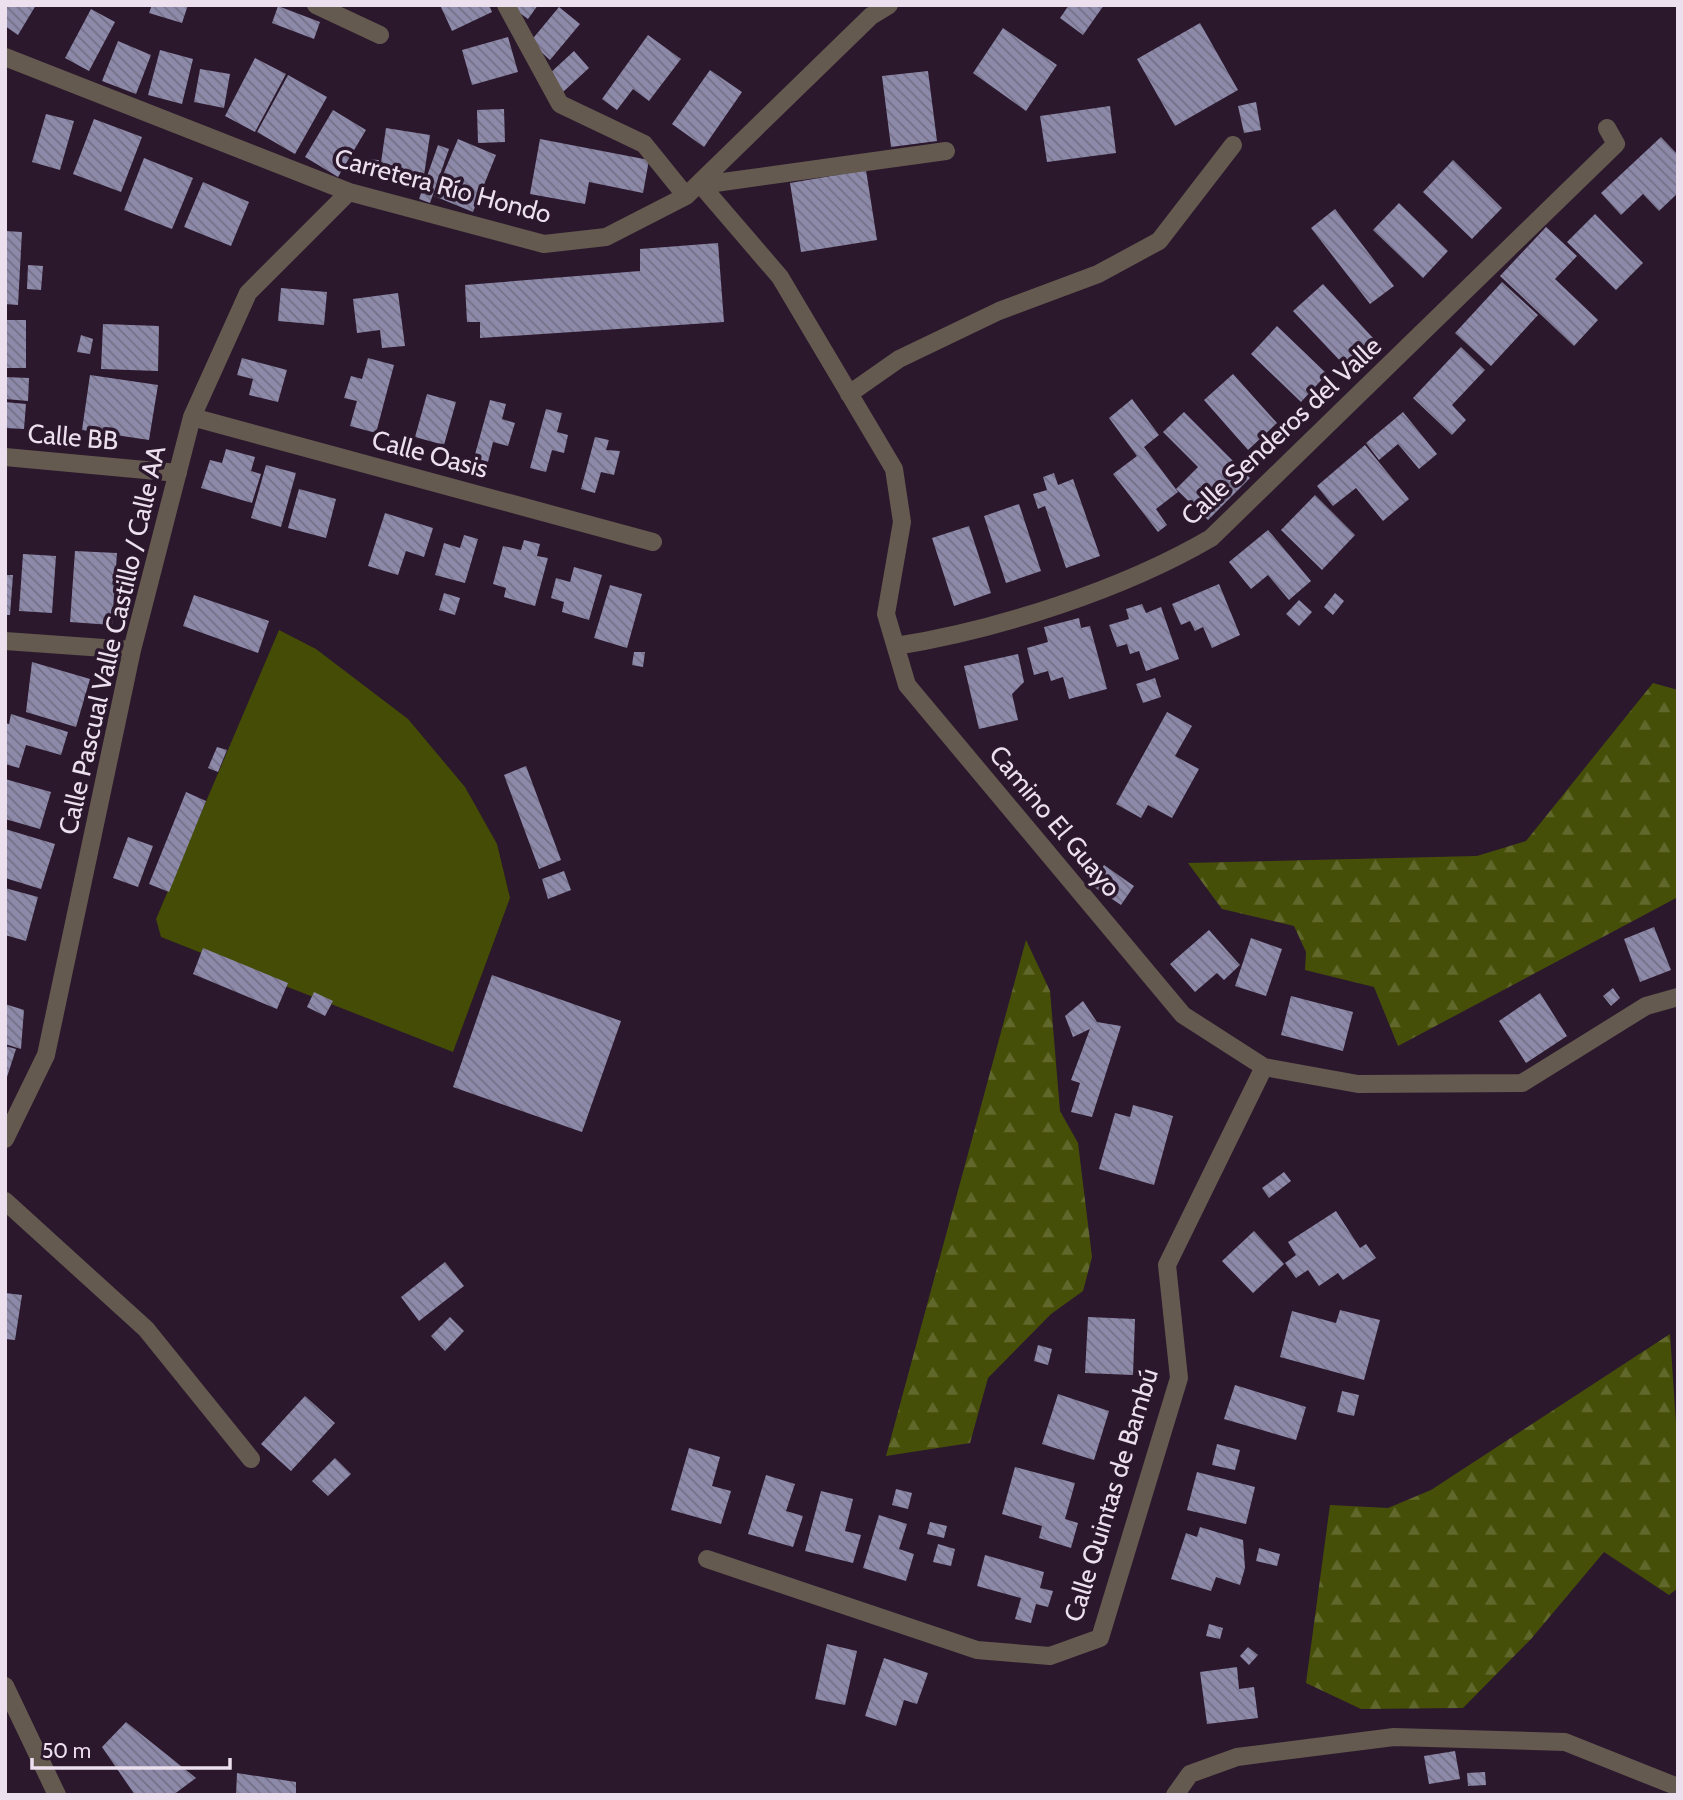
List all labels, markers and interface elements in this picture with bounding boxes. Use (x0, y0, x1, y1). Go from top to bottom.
street label: Carretera Río Hondo (331, 142, 555, 230)
street label: Calle Senderos del Valle (1174, 330, 1388, 532)
street label: Calle BB (26, 417, 120, 457)
street label: Calle Oasis (368, 423, 492, 485)
street label: Calle Pascual Valle Castillo / Calle AA (52, 443, 172, 837)
street label: Camino El Guayo (982, 739, 1128, 903)
street label: Calle Quintas de Bambú (1057, 1364, 1165, 1626)
scale bar (32, 1727, 229, 1771)
text: 50 m (42, 1738, 91, 1763)

